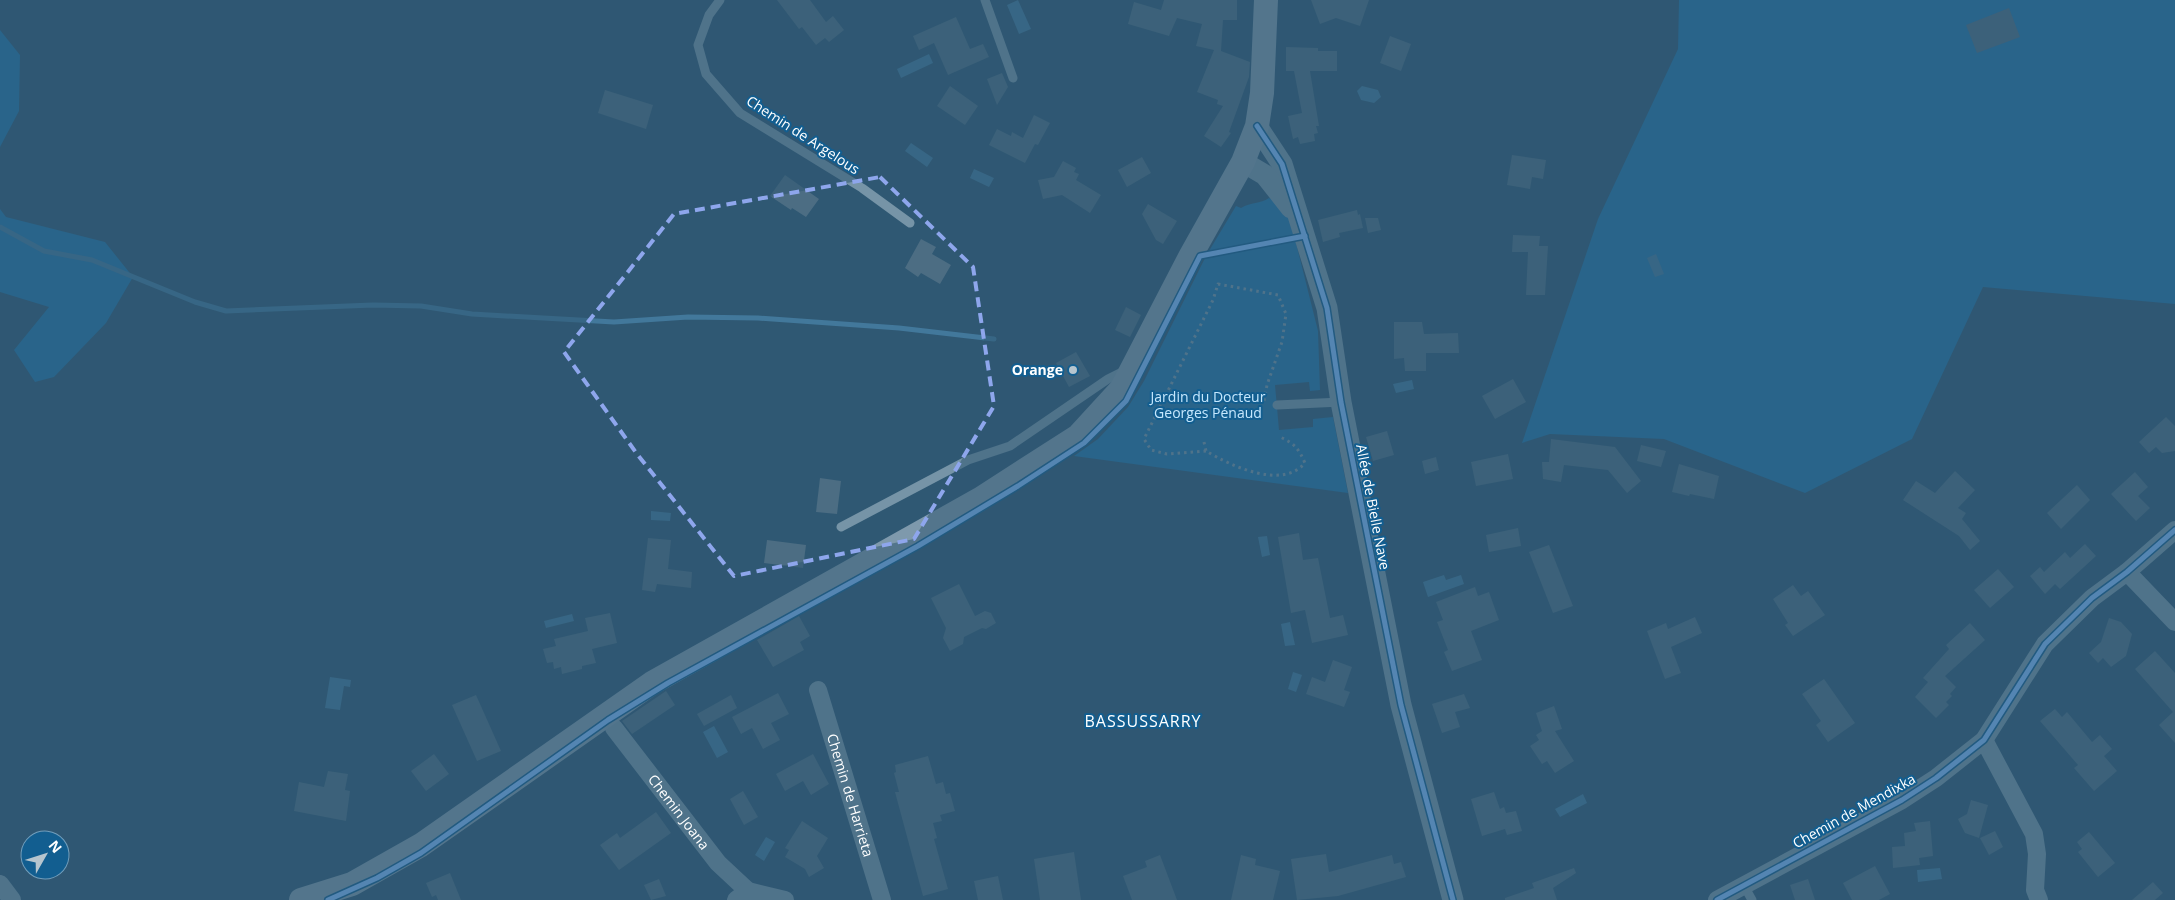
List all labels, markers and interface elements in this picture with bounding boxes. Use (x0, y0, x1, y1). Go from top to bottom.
street label: Chemin de Argelous (743, 91, 864, 178)
place label: Orange (1012, 360, 1063, 379)
marker: Orange (1067, 364, 1079, 376)
park label: Jardin du Docteur Georges Pénaud (1149, 387, 1266, 422)
street label: Allée de Bielle Nave (1352, 442, 1395, 571)
district label: BASSUSSARRY (1084, 710, 1202, 732)
street label: Chemin de Harrieta (823, 731, 878, 859)
street label: Chemin de Mendixka (1789, 769, 1919, 852)
street label: Chemin Joana (644, 770, 714, 853)
north arrow (20, 830, 70, 880)
text: N (45, 836, 66, 857)

